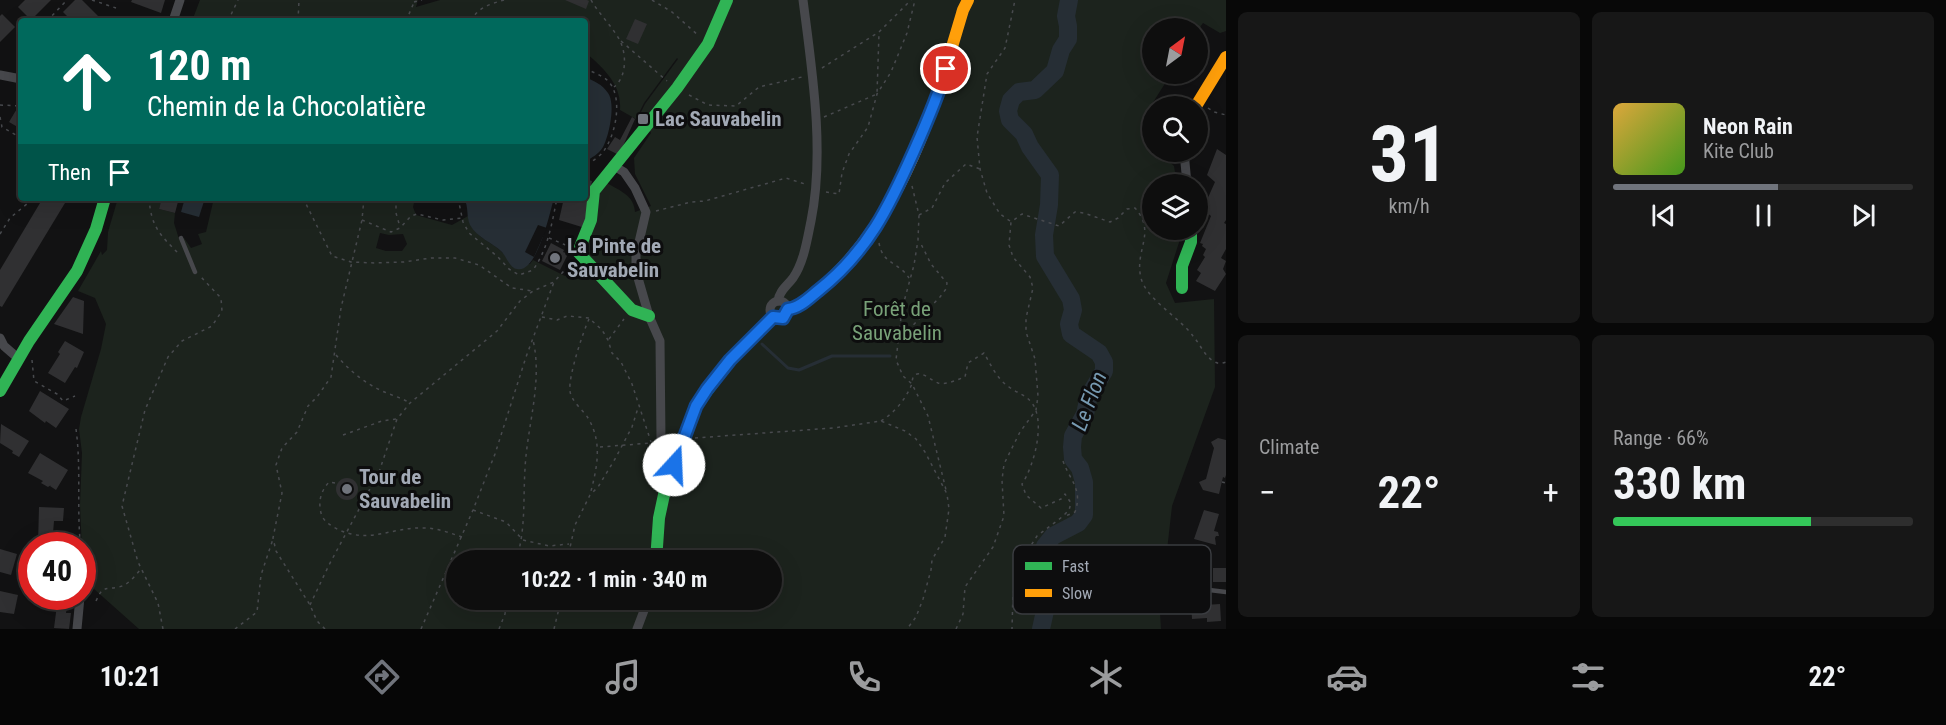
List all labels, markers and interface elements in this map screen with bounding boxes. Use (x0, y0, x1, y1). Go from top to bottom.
north arrow (1142, 18, 1208, 84)
map controls (1142, 18, 1208, 240)
text: 120 m (147, 41, 252, 90)
icon: ahead (48, 42, 126, 120)
pin (920, 43, 971, 94)
icon: arrive (929, 52, 962, 85)
text: Chemin de la Chocolatière (147, 91, 426, 123)
button: search (1142, 96, 1208, 162)
place label: Lac Sauvabelin (655, 107, 782, 131)
text: 31 (1370, 109, 1448, 200)
marker: Lac Sauvabelin (636, 112, 650, 126)
text: Neon Rain (1703, 114, 1793, 139)
text: Kite Club (1703, 139, 1774, 163)
icon: arrive (103, 156, 136, 189)
text: Then (48, 160, 91, 185)
button: layers (1142, 174, 1208, 240)
text: km/h (1388, 194, 1430, 218)
icon: previous (1647, 199, 1680, 232)
icon: pause (1747, 199, 1780, 232)
icon: next (1847, 199, 1880, 232)
place label: La Pinte de Sauvabelin (567, 234, 661, 282)
marker: La Pinte de Sauvabelin (548, 251, 562, 265)
park label: Forêt de Sauvabelin (852, 297, 942, 345)
water label: Le Flon (1066, 368, 1112, 434)
text: Range · 66% (1613, 426, 1709, 450)
position arrow (642, 433, 706, 497)
text: Climate (1259, 435, 1319, 459)
text: 330 km (1613, 457, 1746, 510)
place label: Tour de Sauvabelin (359, 465, 451, 513)
text: 22° (1378, 466, 1441, 519)
text: − (1259, 473, 1276, 512)
text: + (1543, 473, 1559, 512)
marker: Tour de Sauvabelin (340, 482, 354, 496)
speed limit sign: 40 (18, 532, 96, 610)
legend (1013, 545, 1211, 614)
text: Fast (1062, 557, 1089, 576)
text: 10:22 · 1 min · 340 m (521, 567, 707, 592)
text: Slow (1062, 584, 1092, 603)
icon: directions (361, 656, 403, 698)
icon: music (602, 656, 644, 698)
icon: phone (843, 656, 885, 698)
icon: climate (1085, 656, 1127, 698)
icon: car (1326, 656, 1368, 698)
icon: filters (1567, 656, 1609, 698)
text: 10:21 (100, 661, 162, 693)
text: 22° (1808, 661, 1846, 693)

